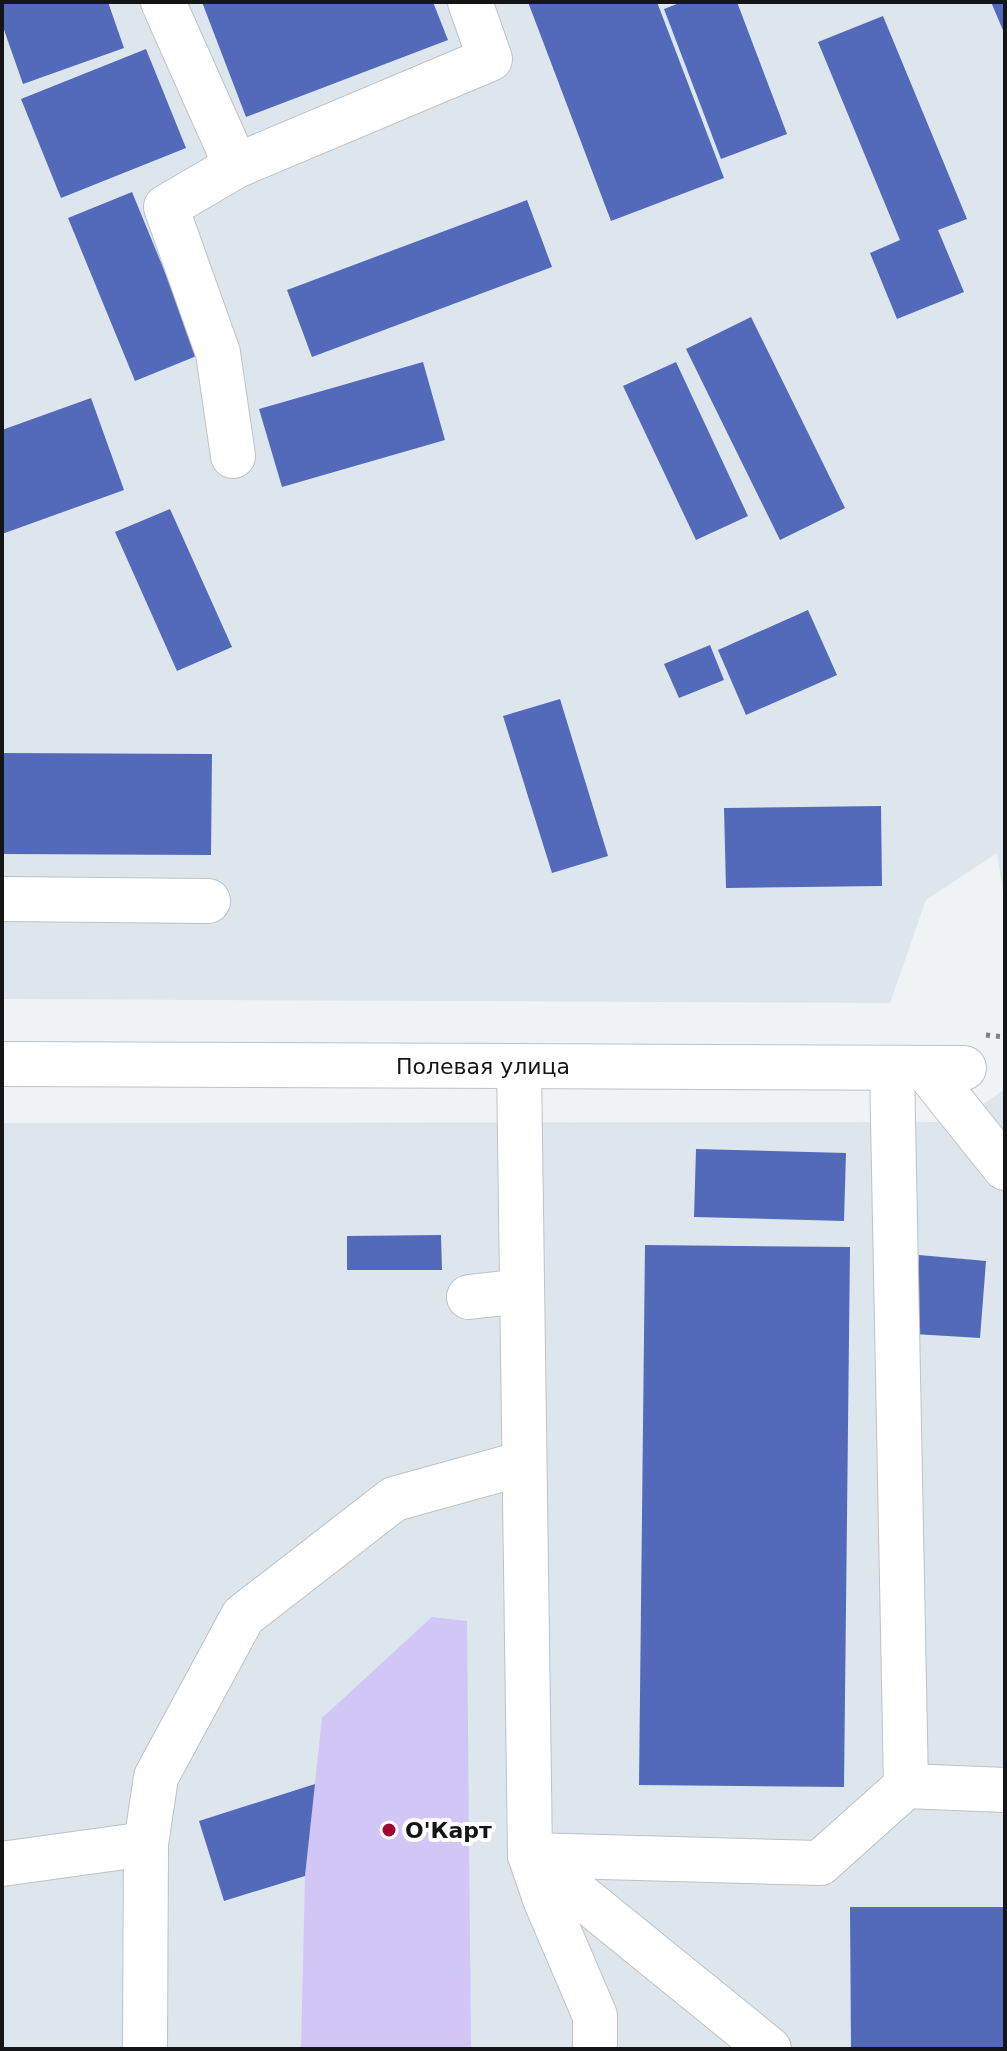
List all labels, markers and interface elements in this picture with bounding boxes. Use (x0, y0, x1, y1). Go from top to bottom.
street label: Полевая улица (396, 1054, 570, 1079)
place label: О'Карт (405, 1818, 492, 1843)
marker: О'Карт (380, 1821, 398, 1839)

